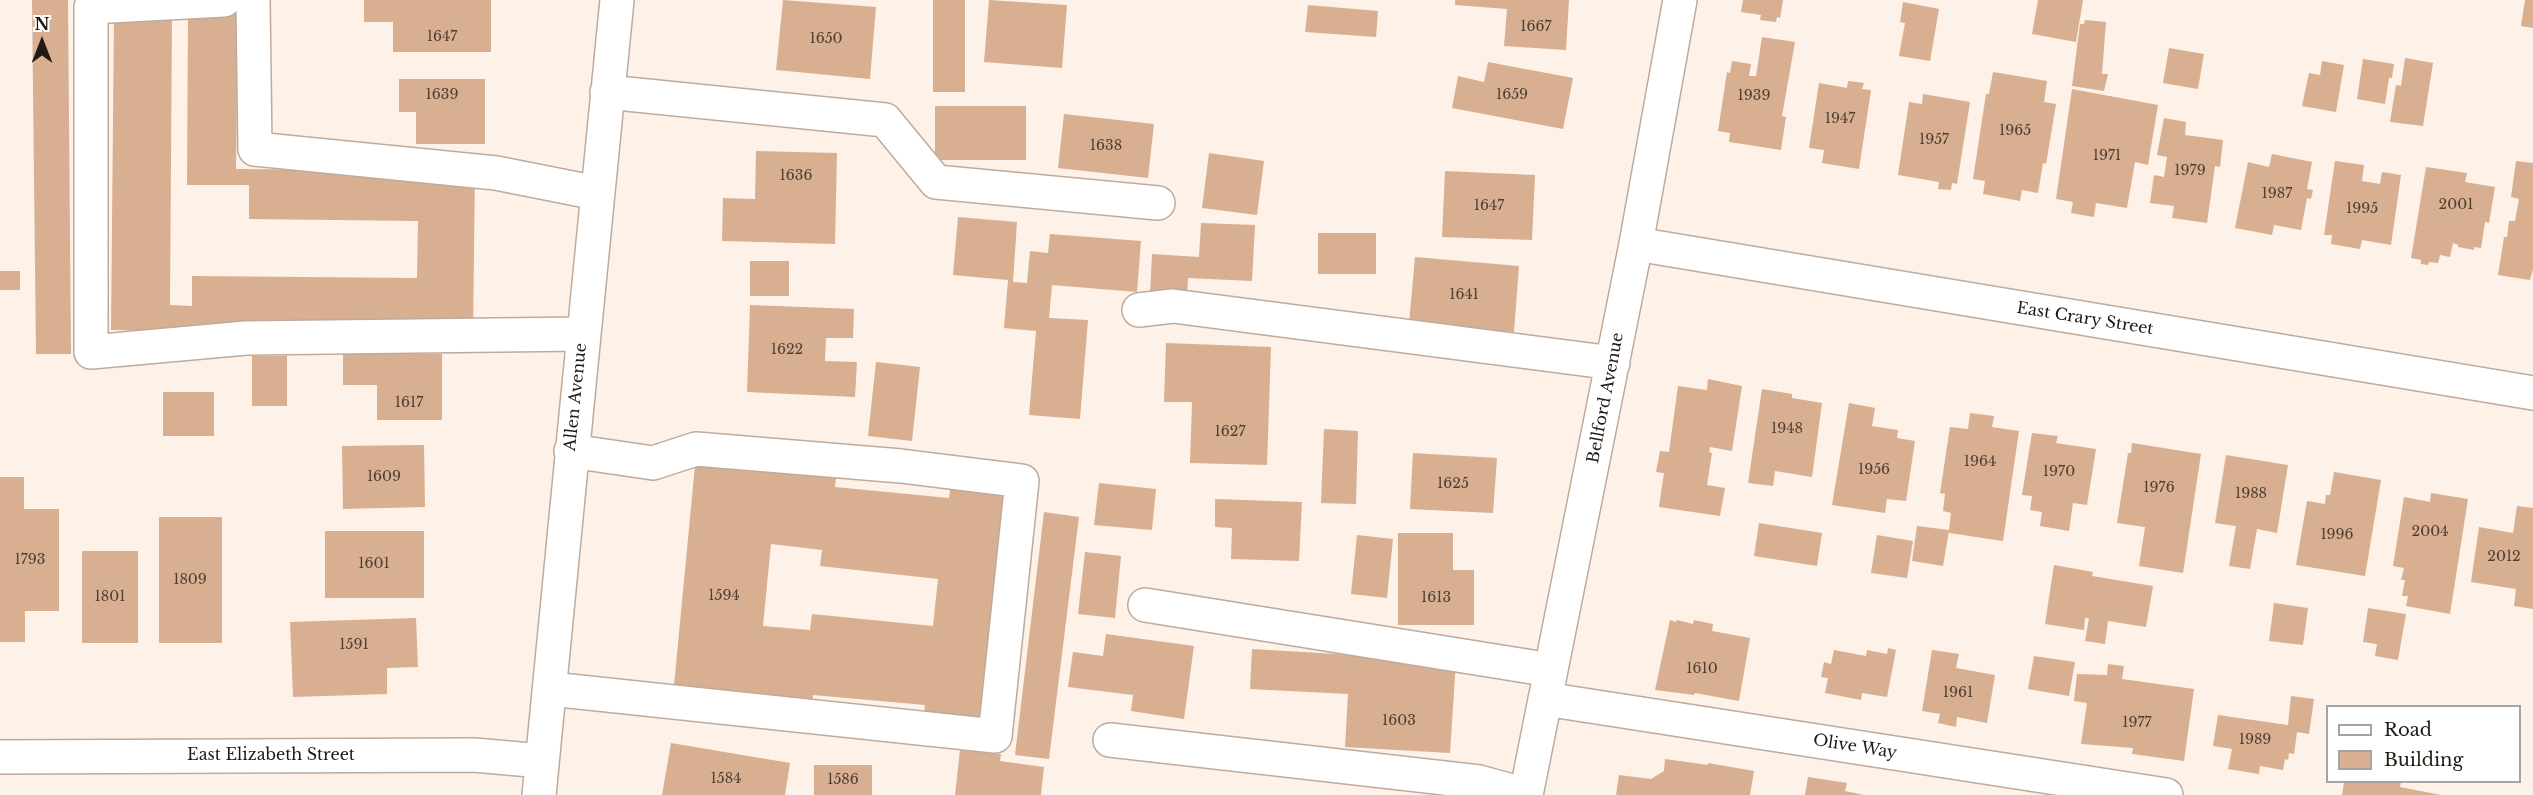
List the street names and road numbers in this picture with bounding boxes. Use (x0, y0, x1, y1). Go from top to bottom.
street label: East Crary Street (2015, 299, 2155, 339)
street label: Bellford Avenue (1584, 331, 1628, 465)
street label: Allen Avenue (561, 342, 591, 452)
street label: Olive Way (1812, 731, 1898, 763)
street label: East Elizabeth Street (187, 745, 355, 765)

